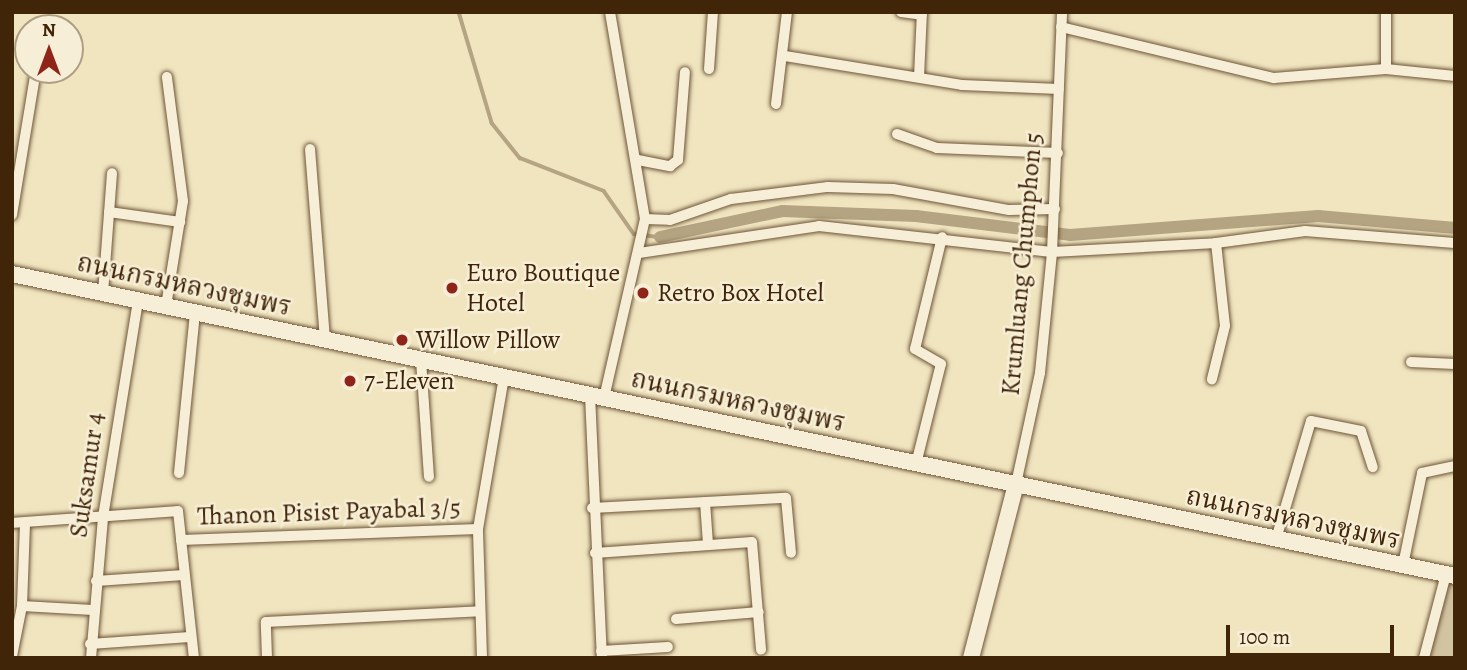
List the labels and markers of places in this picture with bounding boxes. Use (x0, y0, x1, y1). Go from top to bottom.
place label: Euro Boutique Hotel (466, 257, 620, 318)
place label: Retro Box Hotel (657, 277, 824, 309)
marker: Euro Boutique Hotel (444, 280, 460, 296)
marker: Retro Box Hotel (635, 285, 651, 301)
place label: Willow Pillow (416, 324, 560, 356)
marker: Willow Pillow (394, 332, 410, 348)
place label: 7-Eleven (364, 365, 454, 397)
marker: 7-Eleven (342, 373, 358, 389)

